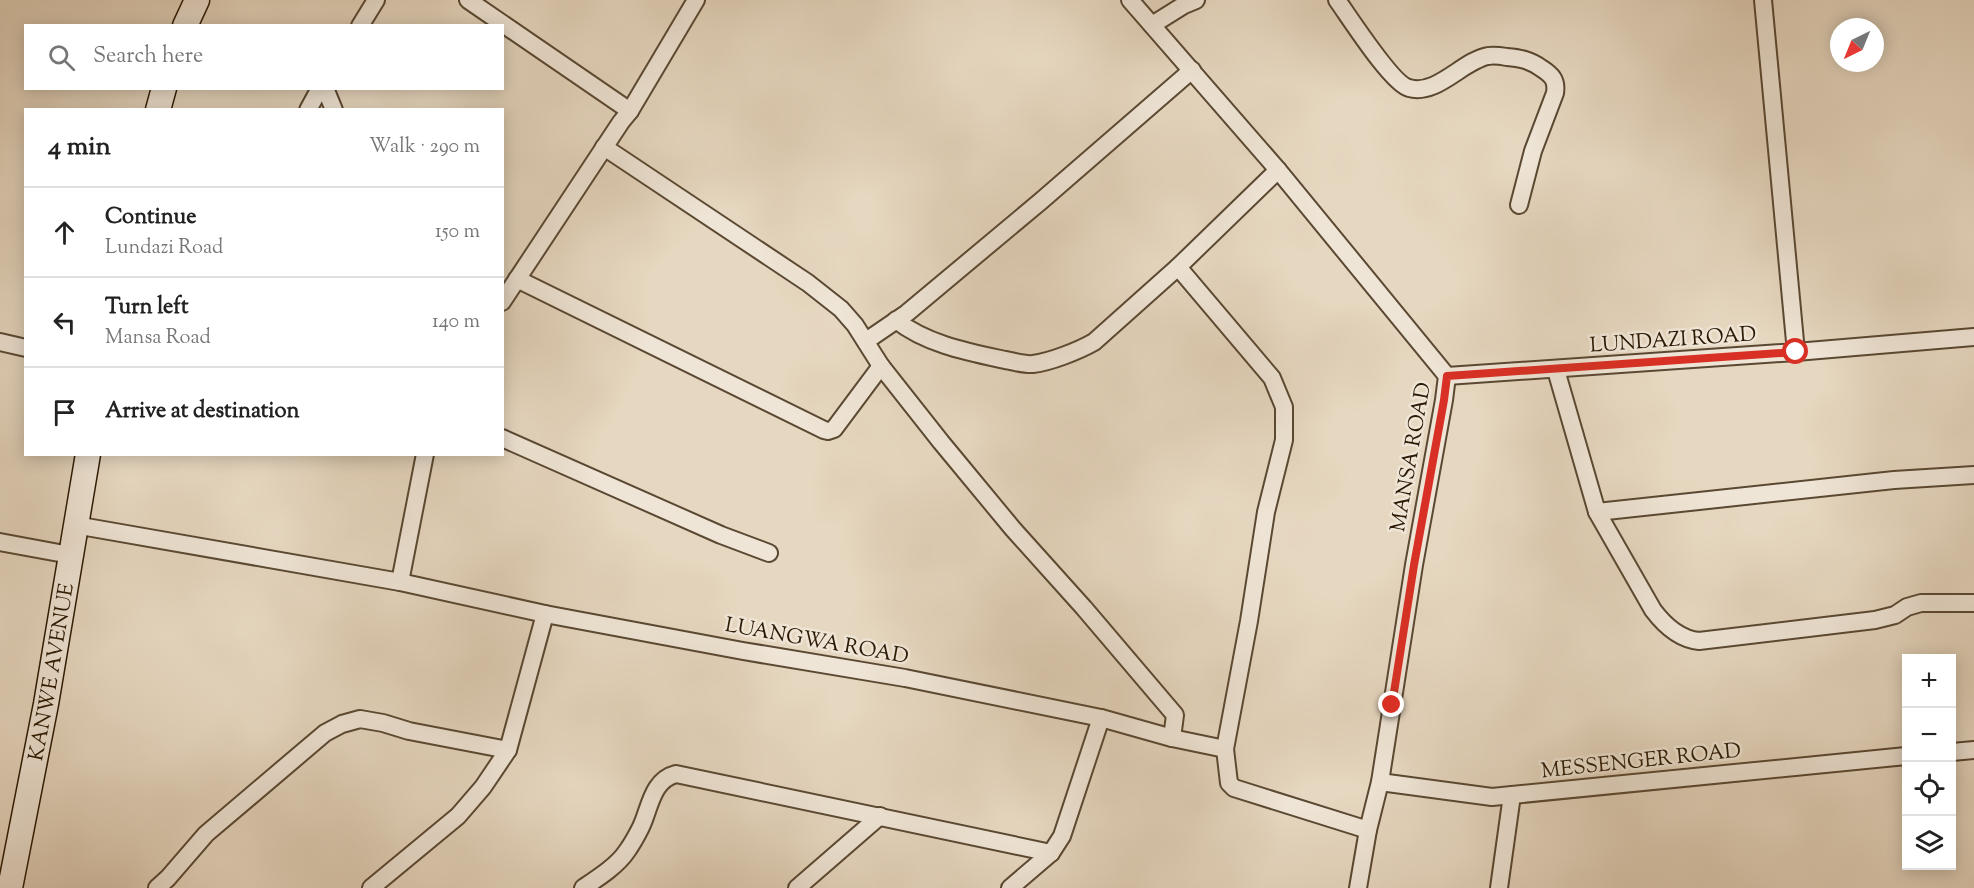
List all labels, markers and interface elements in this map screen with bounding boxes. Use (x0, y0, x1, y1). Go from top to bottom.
north arrow (1830, 18, 1884, 72)
search box (24, 24, 504, 90)
icon: search (45, 41, 78, 74)
text: Search here (93, 41, 203, 73)
text: 4 min (48, 129, 111, 166)
text: Walk · 290 m (369, 133, 480, 162)
text: Continue (105, 202, 196, 234)
icon: ahead (48, 216, 81, 249)
text: 150 m (435, 218, 480, 247)
text: Lundazi Road (105, 234, 223, 263)
text: Turn left (105, 292, 188, 324)
icon: left (48, 306, 81, 339)
text: 140 m (432, 308, 480, 337)
street label: LUNDAZI ROAD (1589, 320, 1757, 362)
text: Mansa Road (105, 324, 211, 353)
route start (1782, 338, 1808, 364)
street label: MANSA ROAD (1384, 380, 1440, 535)
icon: arrive (48, 396, 81, 429)
text: Arrive at destination (105, 396, 300, 428)
street label: KANWE AVENUE (22, 581, 83, 764)
street label: LUANGWA ROAD (723, 611, 911, 673)
map controls (1902, 654, 1956, 870)
button: + (1902, 654, 1956, 708)
route end (1378, 691, 1404, 717)
button: − (1902, 708, 1956, 762)
street label: MESSENGER ROAD (1540, 737, 1743, 787)
button: locate (1902, 762, 1956, 816)
button: layers (1902, 816, 1956, 870)

